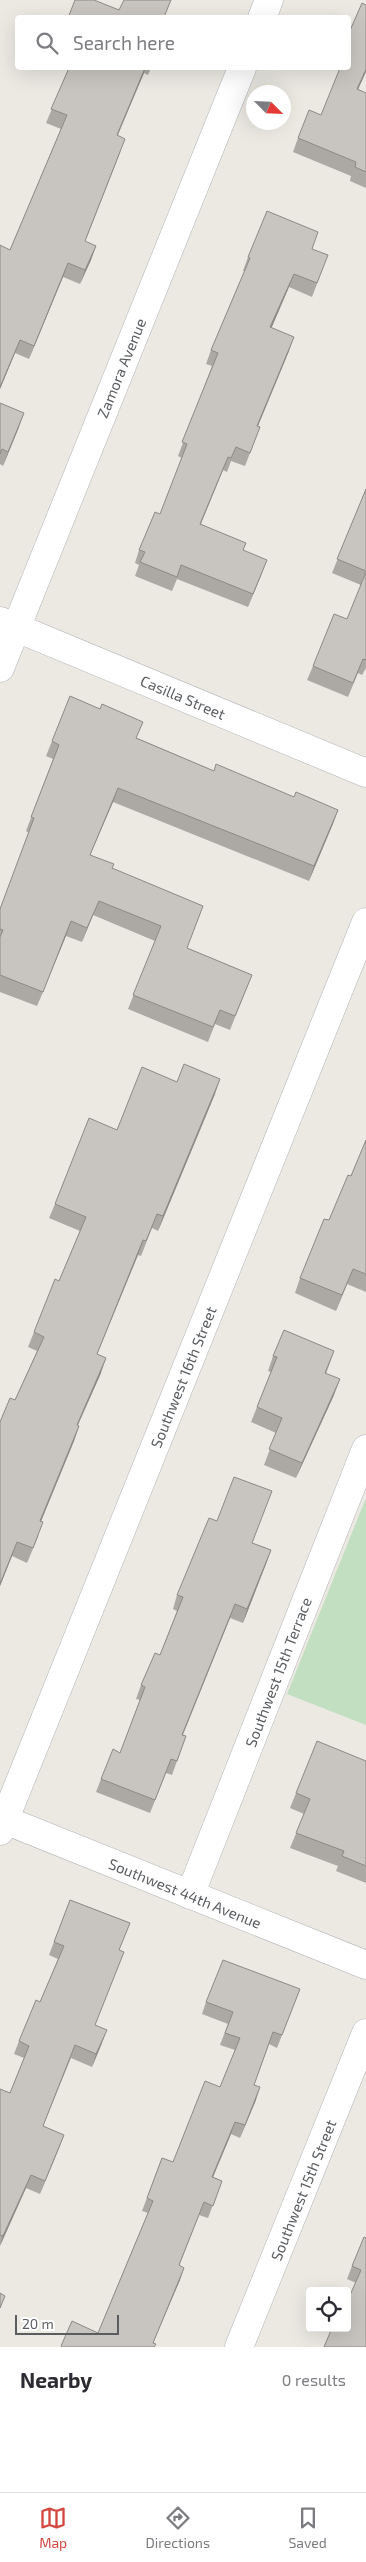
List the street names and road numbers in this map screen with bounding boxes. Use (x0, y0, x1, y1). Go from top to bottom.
street label: Zamora Avenue (93, 316, 149, 420)
street label: Casilla Street (138, 671, 228, 723)
street label: Southwest 16th Street (146, 1303, 220, 1450)
street label: Southwest 15th Terrace (241, 1595, 315, 1749)
street label: Southwest 44th Avenue (106, 1854, 264, 1932)
street label: Southwest 15th Street (266, 2117, 340, 2263)

